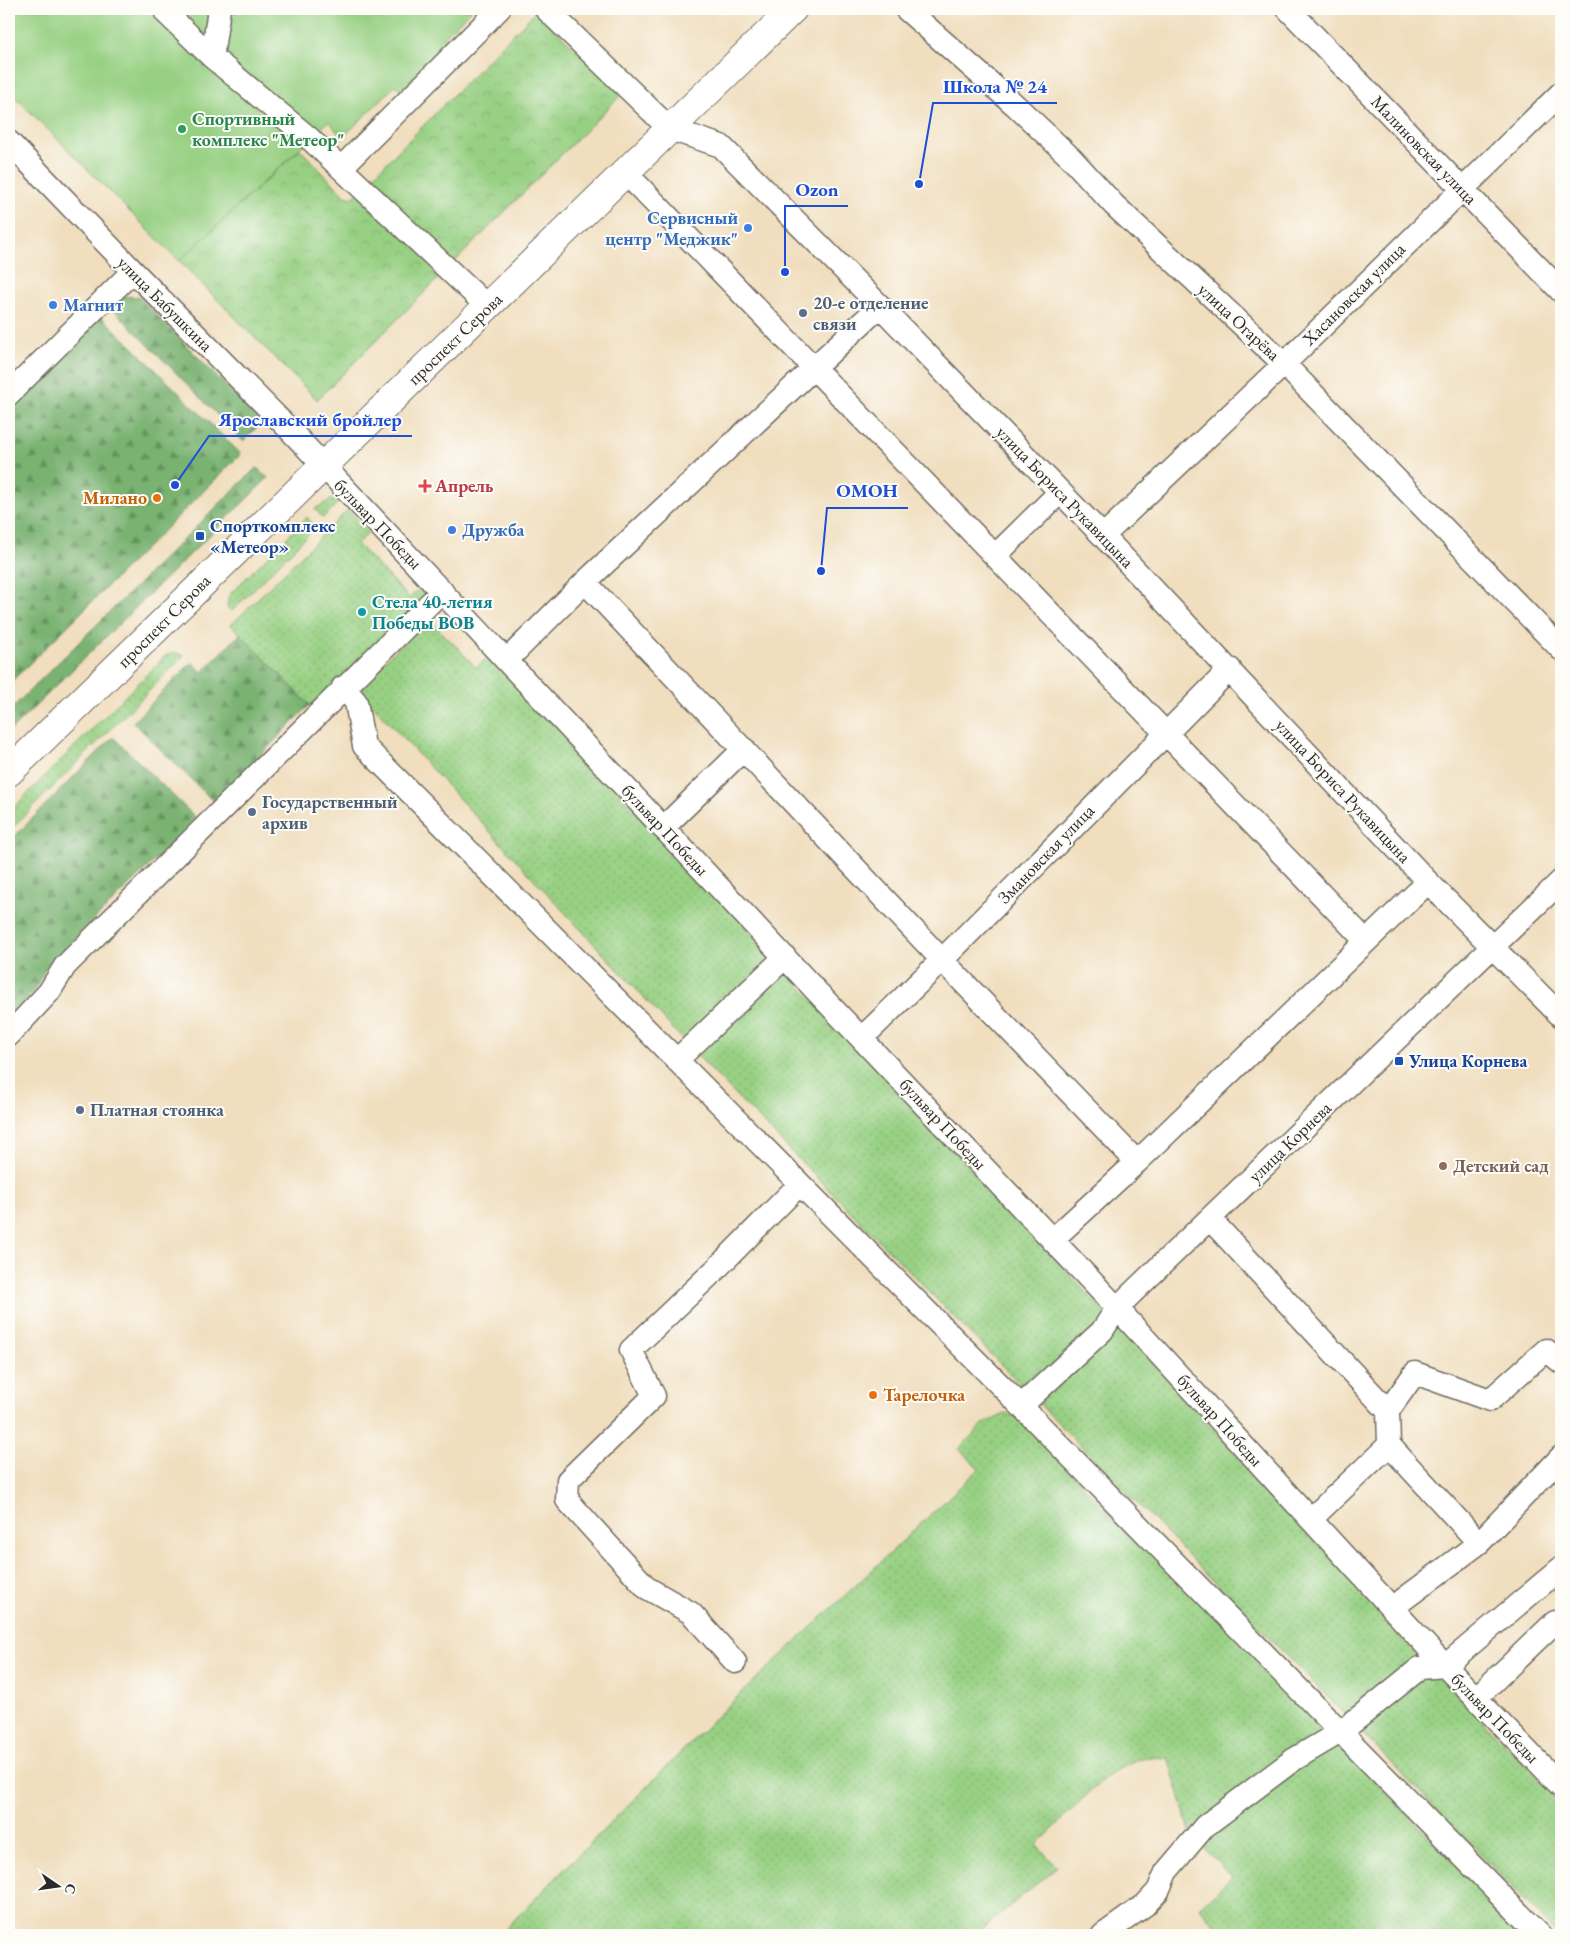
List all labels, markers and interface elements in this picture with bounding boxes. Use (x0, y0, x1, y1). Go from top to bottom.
callout: Школа № 24 (933, 69, 1057, 103)
text: Школа № 24 (943, 74, 1048, 99)
street label: Малиновская улица (1366, 90, 1483, 210)
place label: Спортивный комплекс "Метеор" (192, 107, 344, 151)
marker: Спортивный комплекс "Метеор" (176, 123, 188, 135)
callout: Ozon (785, 172, 848, 206)
text: Ozon (795, 177, 839, 202)
place label: Сервисный центр "Меджик" (605, 206, 738, 250)
marker: Сервисный центр "Меджик" (742, 222, 754, 234)
street label: Хасановская улица (1297, 237, 1411, 351)
street label: улица Бабушкина (113, 251, 219, 357)
street label: улица Огарёва (1193, 278, 1286, 366)
street label: проспект Серова (402, 287, 507, 390)
place label: 20-е отделение связи (813, 291, 929, 335)
place label: Магнит (63, 293, 123, 316)
marker: Магнит (47, 299, 59, 311)
marker: 20-е отделение связи (797, 307, 809, 319)
callout: Ярославский бройлер (209, 402, 412, 436)
text: Ярославский бройлер (217, 407, 402, 432)
street label: улица Бориса Рукавицына (991, 421, 1140, 573)
street label: бульвар Победы (329, 473, 427, 574)
place label: Апрель (434, 474, 493, 497)
callout: ОМОН (827, 474, 908, 508)
text: ОМОН (836, 478, 898, 503)
marker: Апрель (419, 480, 431, 492)
place label: Милано (83, 486, 147, 509)
marker: Милано (151, 492, 163, 504)
place label: Спорткомплекс «Метеор» (210, 514, 336, 558)
place label: Дружба (462, 518, 525, 541)
marker: Дружба (446, 524, 458, 536)
marker: Спорткомплекс «Метеор» (194, 530, 206, 542)
street label: проспект Серова (112, 568, 216, 672)
place label: Стела 40-летия Победы ВОВ (372, 590, 493, 634)
marker: Стела 40-летия Победы ВОВ (356, 606, 368, 618)
street label: улица Бориса Рукавицына (1270, 714, 1417, 868)
street label: бульвар Победы (617, 779, 714, 880)
place label: Государственный архив (262, 790, 398, 834)
street label: Змановская улица (992, 798, 1100, 908)
marker: Государственный архив (246, 806, 258, 818)
place label: Улица Корнева (1408, 1049, 1527, 1072)
marker: Улица Корнева (1393, 1055, 1405, 1067)
street label: бульвар Победы (895, 1073, 992, 1174)
street label: улица Корнева (1243, 1096, 1337, 1187)
place label: Платная стоянка (90, 1098, 224, 1121)
marker: Платная стоянка (74, 1104, 86, 1116)
place label: Детский сад (1453, 1154, 1549, 1177)
marker: Детский сад (1437, 1160, 1449, 1172)
street label: бульвар Победы (1173, 1368, 1268, 1471)
place label: Тарелочка (883, 1383, 965, 1406)
marker: Тарелочка (867, 1389, 879, 1401)
street label: бульвар Победы (1446, 1667, 1544, 1768)
north arrow (32, 1862, 82, 1912)
text: С (61, 1882, 81, 1896)

